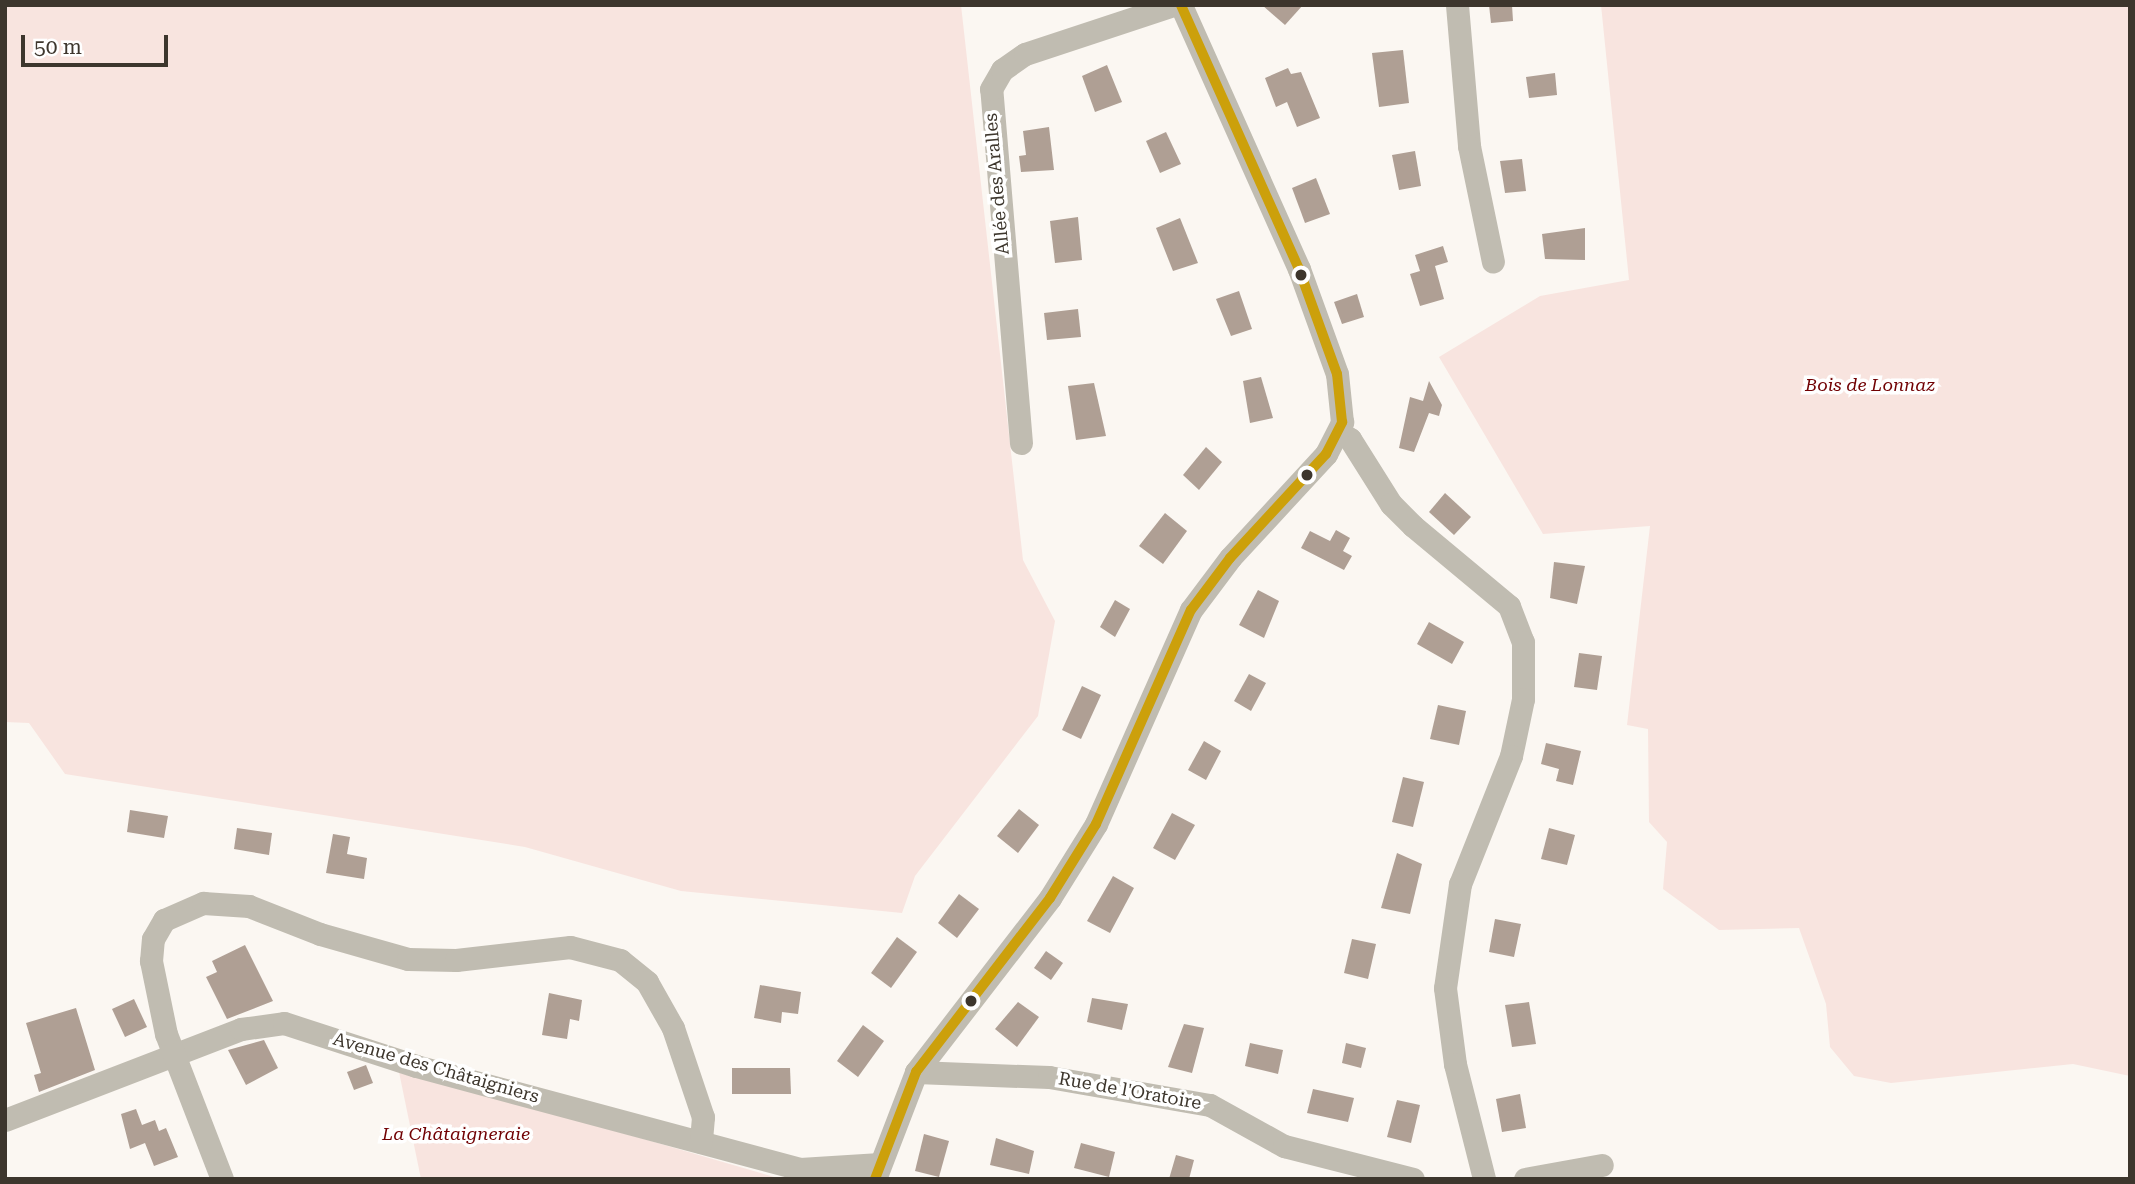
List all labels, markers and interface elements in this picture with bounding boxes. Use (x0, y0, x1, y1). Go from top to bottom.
scale bar (24, 21, 172, 65)
text: 50 m (34, 35, 82, 59)
street label: Allée des Aralles (980, 112, 1014, 256)
unlabelled marker (1294, 268, 1308, 282)
park label: Bois de Lonnaz (1805, 374, 1935, 396)
unlabelled marker (1300, 468, 1314, 482)
unlabelled marker (964, 994, 978, 1008)
street label: Avenue des Châtaigniers (331, 1028, 541, 1108)
street label: Rue de l'Oratoire (1057, 1068, 1203, 1114)
park label: La Châtaigneraie (382, 1123, 530, 1145)

